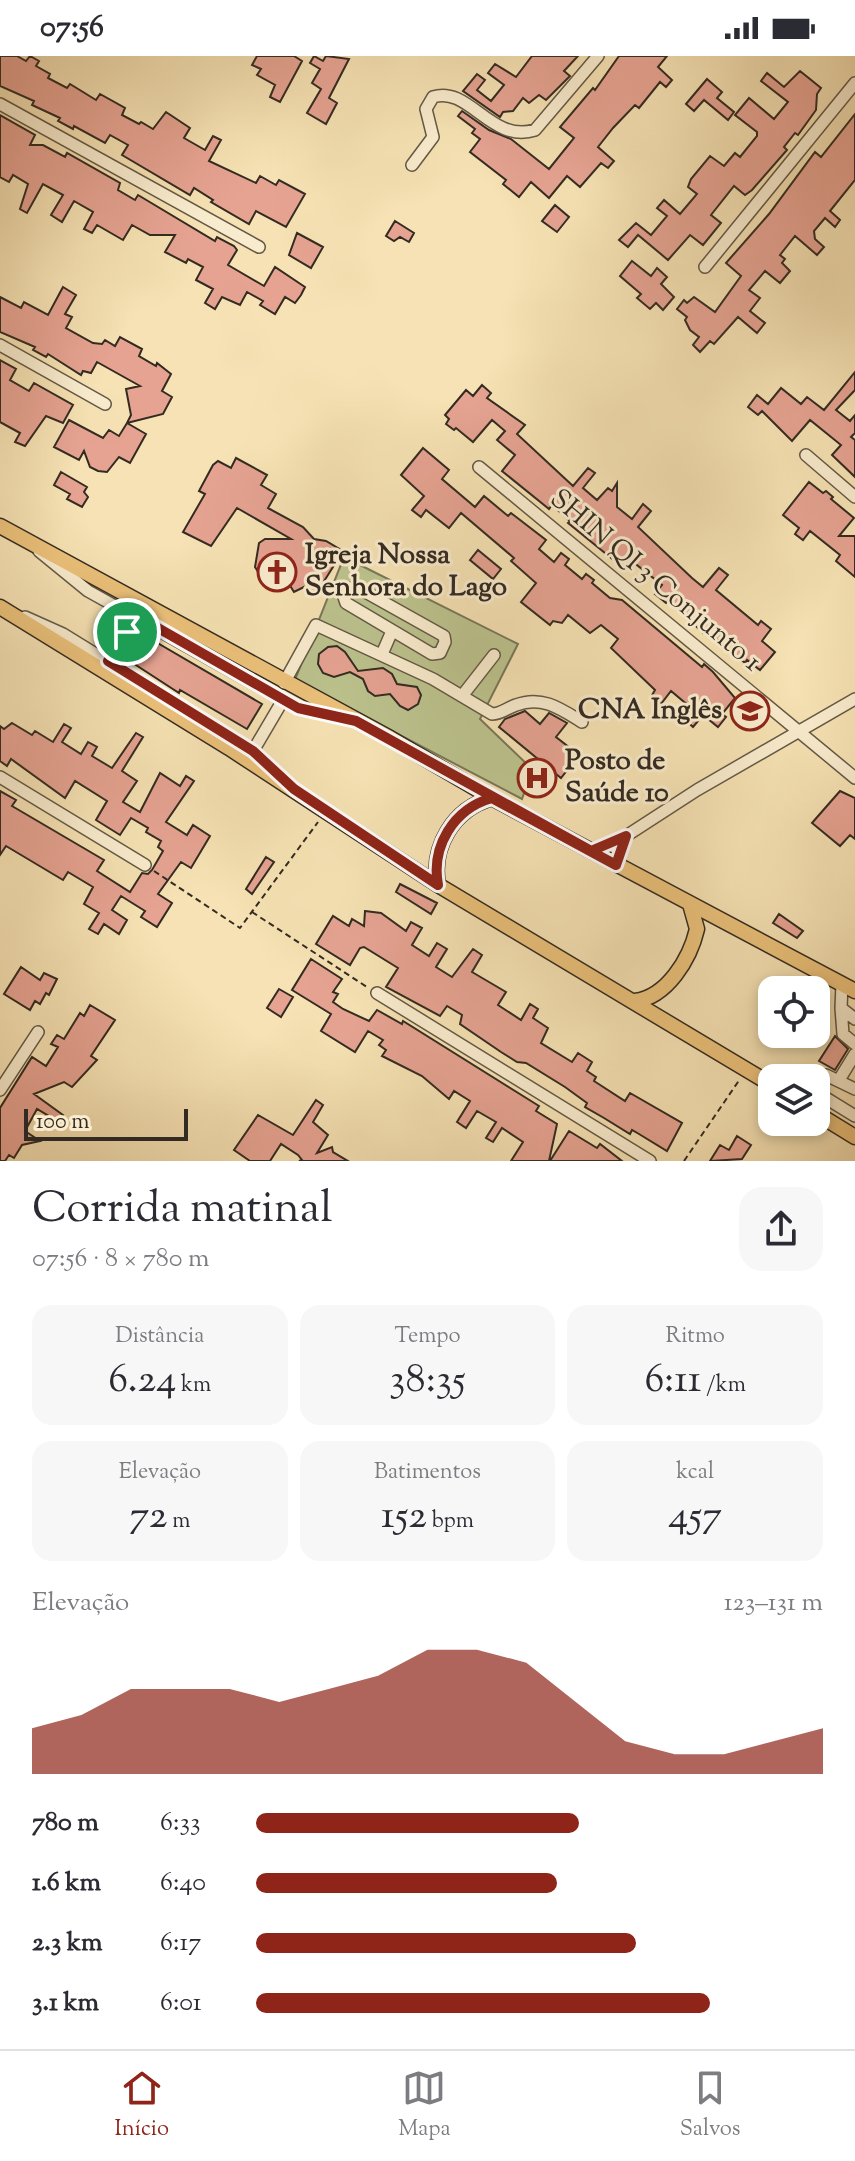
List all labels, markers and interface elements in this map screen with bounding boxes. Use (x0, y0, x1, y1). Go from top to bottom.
text: 07:56 (40, 7, 104, 50)
street label: SHIN QI 3 Conjunto 1 (540, 480, 770, 682)
place label: Igreja Nossa Senhora do Lago (305, 536, 507, 608)
church icon: Igreja Nossa Senhora do Lago (256, 551, 298, 593)
pin (93, 598, 161, 666)
icon: arrive (105, 610, 149, 654)
school or university icon: CNA Inglês (729, 690, 771, 732)
place label: CNA Inglês (578, 691, 722, 731)
place label: Posto de Saúde 10 (565, 742, 669, 814)
hospital icon: Posto de Saúde 10 (516, 757, 558, 799)
map controls (758, 976, 830, 1136)
button: locate (758, 976, 830, 1048)
button: layers (758, 1064, 830, 1136)
scale bar (24, 1105, 188, 1141)
text: 100 m (36, 1107, 89, 1139)
text: Corrida matinal (32, 1179, 332, 1242)
button: share (739, 1187, 823, 1271)
text: 07:56 · 8 × 780 m (32, 1241, 210, 1278)
text: Distância (115, 1321, 204, 1353)
text: Tempo (394, 1321, 461, 1353)
text: Ritmo (665, 1321, 725, 1353)
text: 6.24 (108, 1353, 176, 1410)
text: 38:35 (389, 1353, 466, 1410)
text: 6:11 (644, 1353, 701, 1410)
text: km (176, 1370, 211, 1402)
text: /km (701, 1370, 746, 1402)
text: Elevação (119, 1457, 201, 1489)
text: Batimentos (374, 1457, 481, 1489)
text: kcal (676, 1457, 714, 1489)
text: 72 (129, 1489, 168, 1546)
text: 152 (381, 1489, 427, 1546)
text: 457 (668, 1489, 722, 1546)
text: m (168, 1506, 190, 1538)
text: bpm (427, 1506, 474, 1538)
text: Elevação (32, 1585, 129, 1622)
text: 123–131 m (724, 1585, 823, 1622)
text: 780 m (32, 1805, 99, 1842)
text: 6:33 (160, 1805, 200, 1842)
text: 1.6 km (32, 1865, 101, 1902)
text: 6:40 (160, 1865, 206, 1902)
text: 2.3 km (32, 1925, 102, 1962)
text: 6:17 (160, 1925, 201, 1962)
text: 3.1 km (32, 1985, 99, 2022)
text: 6:01 (160, 1985, 202, 2022)
tab: Início (115, 2066, 169, 2146)
tab: Mapa (398, 2066, 451, 2146)
tab: Salvos (680, 2066, 740, 2146)

